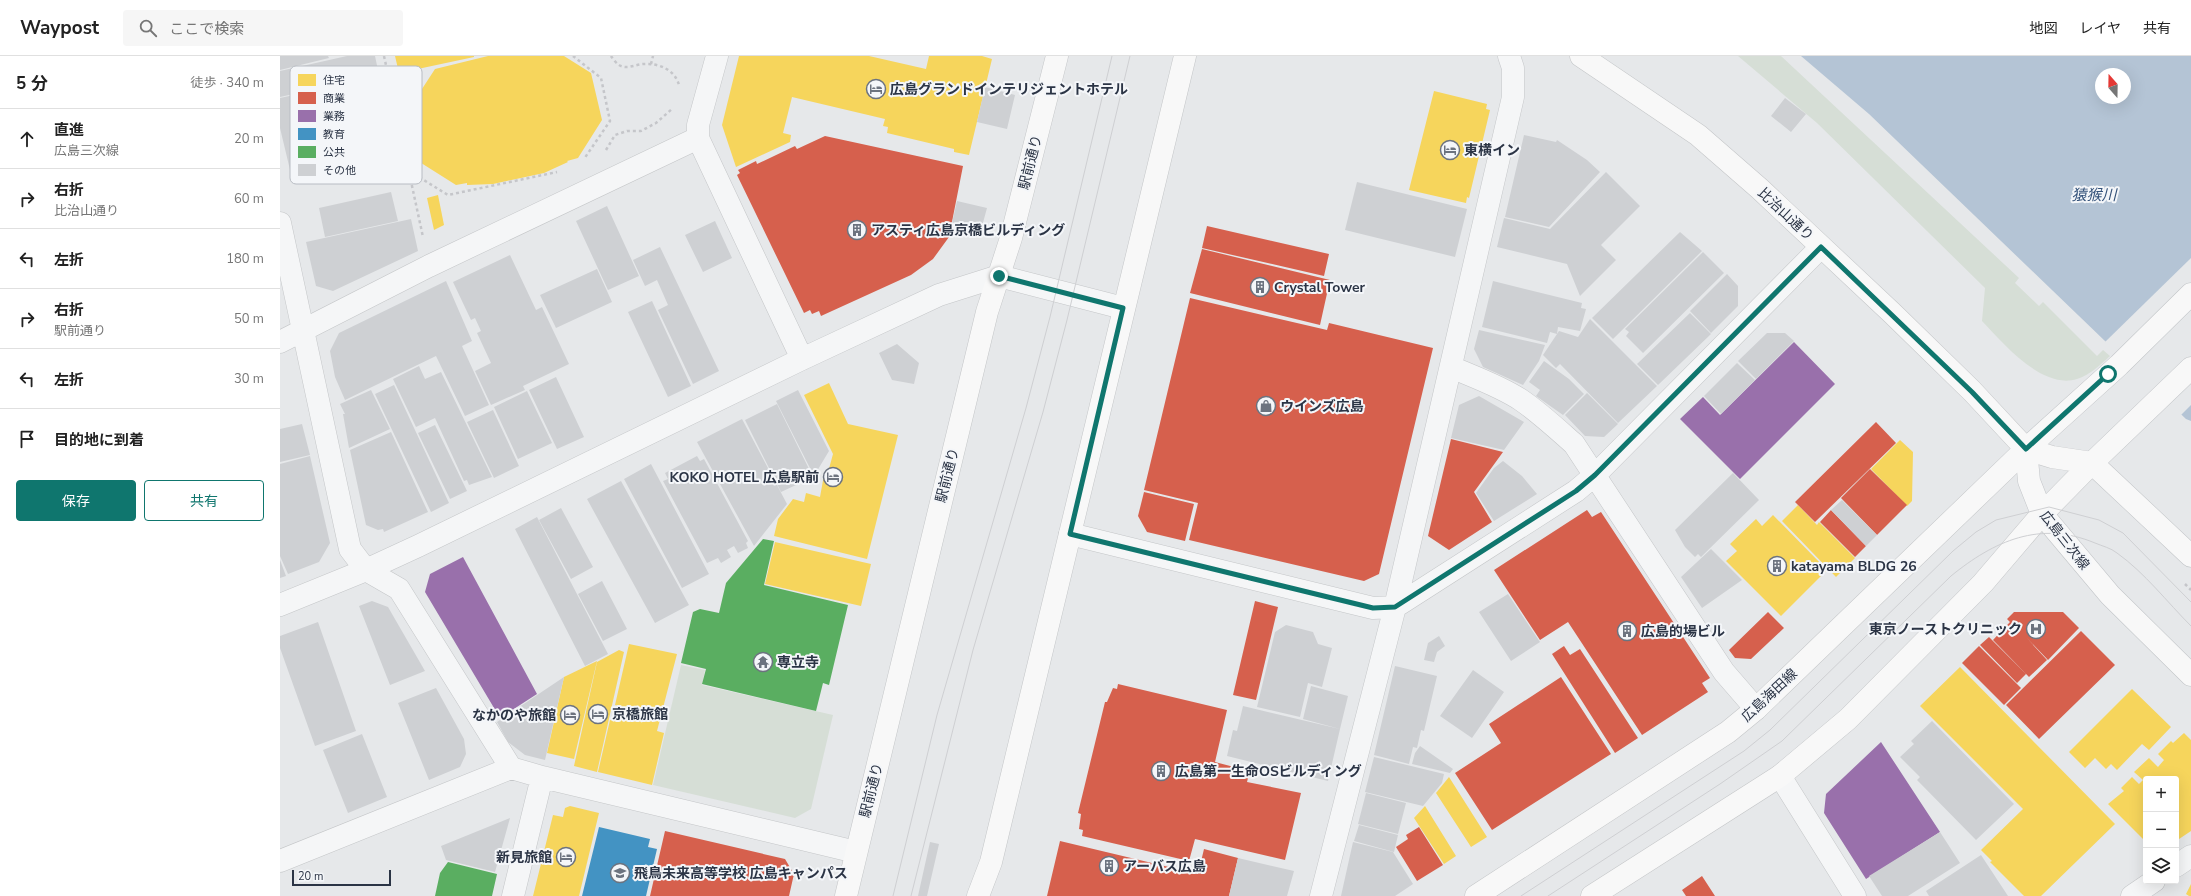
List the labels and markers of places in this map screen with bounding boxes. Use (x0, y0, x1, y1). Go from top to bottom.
hotel icon: 広島グランドインテリジェントホテル (865, 78, 887, 100)
place label: 広島グランドインテリジェントホテル (890, 80, 1128, 99)
hotel icon: 東横イン (1439, 139, 1461, 161)
place label: 東横イン (1464, 141, 1520, 160)
building icon: アスティ広島京橋ビルディング (846, 219, 868, 241)
place label: アスティ広島京橋ビルディング (871, 221, 1065, 240)
building icon: Crystal Tower (1249, 276, 1271, 298)
place label: Crystal Tower (1274, 278, 1366, 297)
shop icon: ウインズ広島 (1255, 395, 1277, 417)
place label: ウインズ広島 (1280, 397, 1364, 416)
hotel icon: KOKO HOTEL 広島駅前 (822, 466, 844, 488)
place label: KOKO HOTEL 広島駅前 (670, 468, 819, 487)
building icon: katayama BLDG 26 (1766, 555, 1788, 577)
place label: katayama BLDG 26 (1791, 557, 1917, 576)
hospital icon: 東京ノーストクリニック (2025, 618, 2047, 640)
building icon: 広島的場ビル (1616, 620, 1638, 642)
place label: 東京ノーストクリニック (1869, 620, 2022, 639)
place label: 広島的場ビル (1641, 622, 1725, 641)
temple icon: 専立寺 (752, 651, 774, 673)
place label: 専立寺 (777, 653, 819, 672)
hotel icon: 京橋旅館 (587, 703, 609, 725)
hotel icon: なかのや旅館 (559, 704, 581, 726)
place label: 京橋旅館 (612, 705, 668, 724)
place label: なかのや旅館 (472, 706, 556, 725)
building icon: 広島第一生命OSビルディング (1150, 760, 1172, 782)
place label: 広島第一生命OSビルディング (1175, 762, 1362, 781)
hotel icon: 新見旅館 (555, 846, 577, 868)
place label: 新見旅館 (496, 848, 552, 867)
building icon: アーバス広島 (1098, 855, 1120, 877)
place label: アーバス広島 (1123, 857, 1206, 876)
school or university icon: 飛鳥未来高等学校 広島キャンパス (609, 862, 631, 884)
place label: 飛鳥未来高等学校 広島キャンパス (634, 864, 848, 883)

